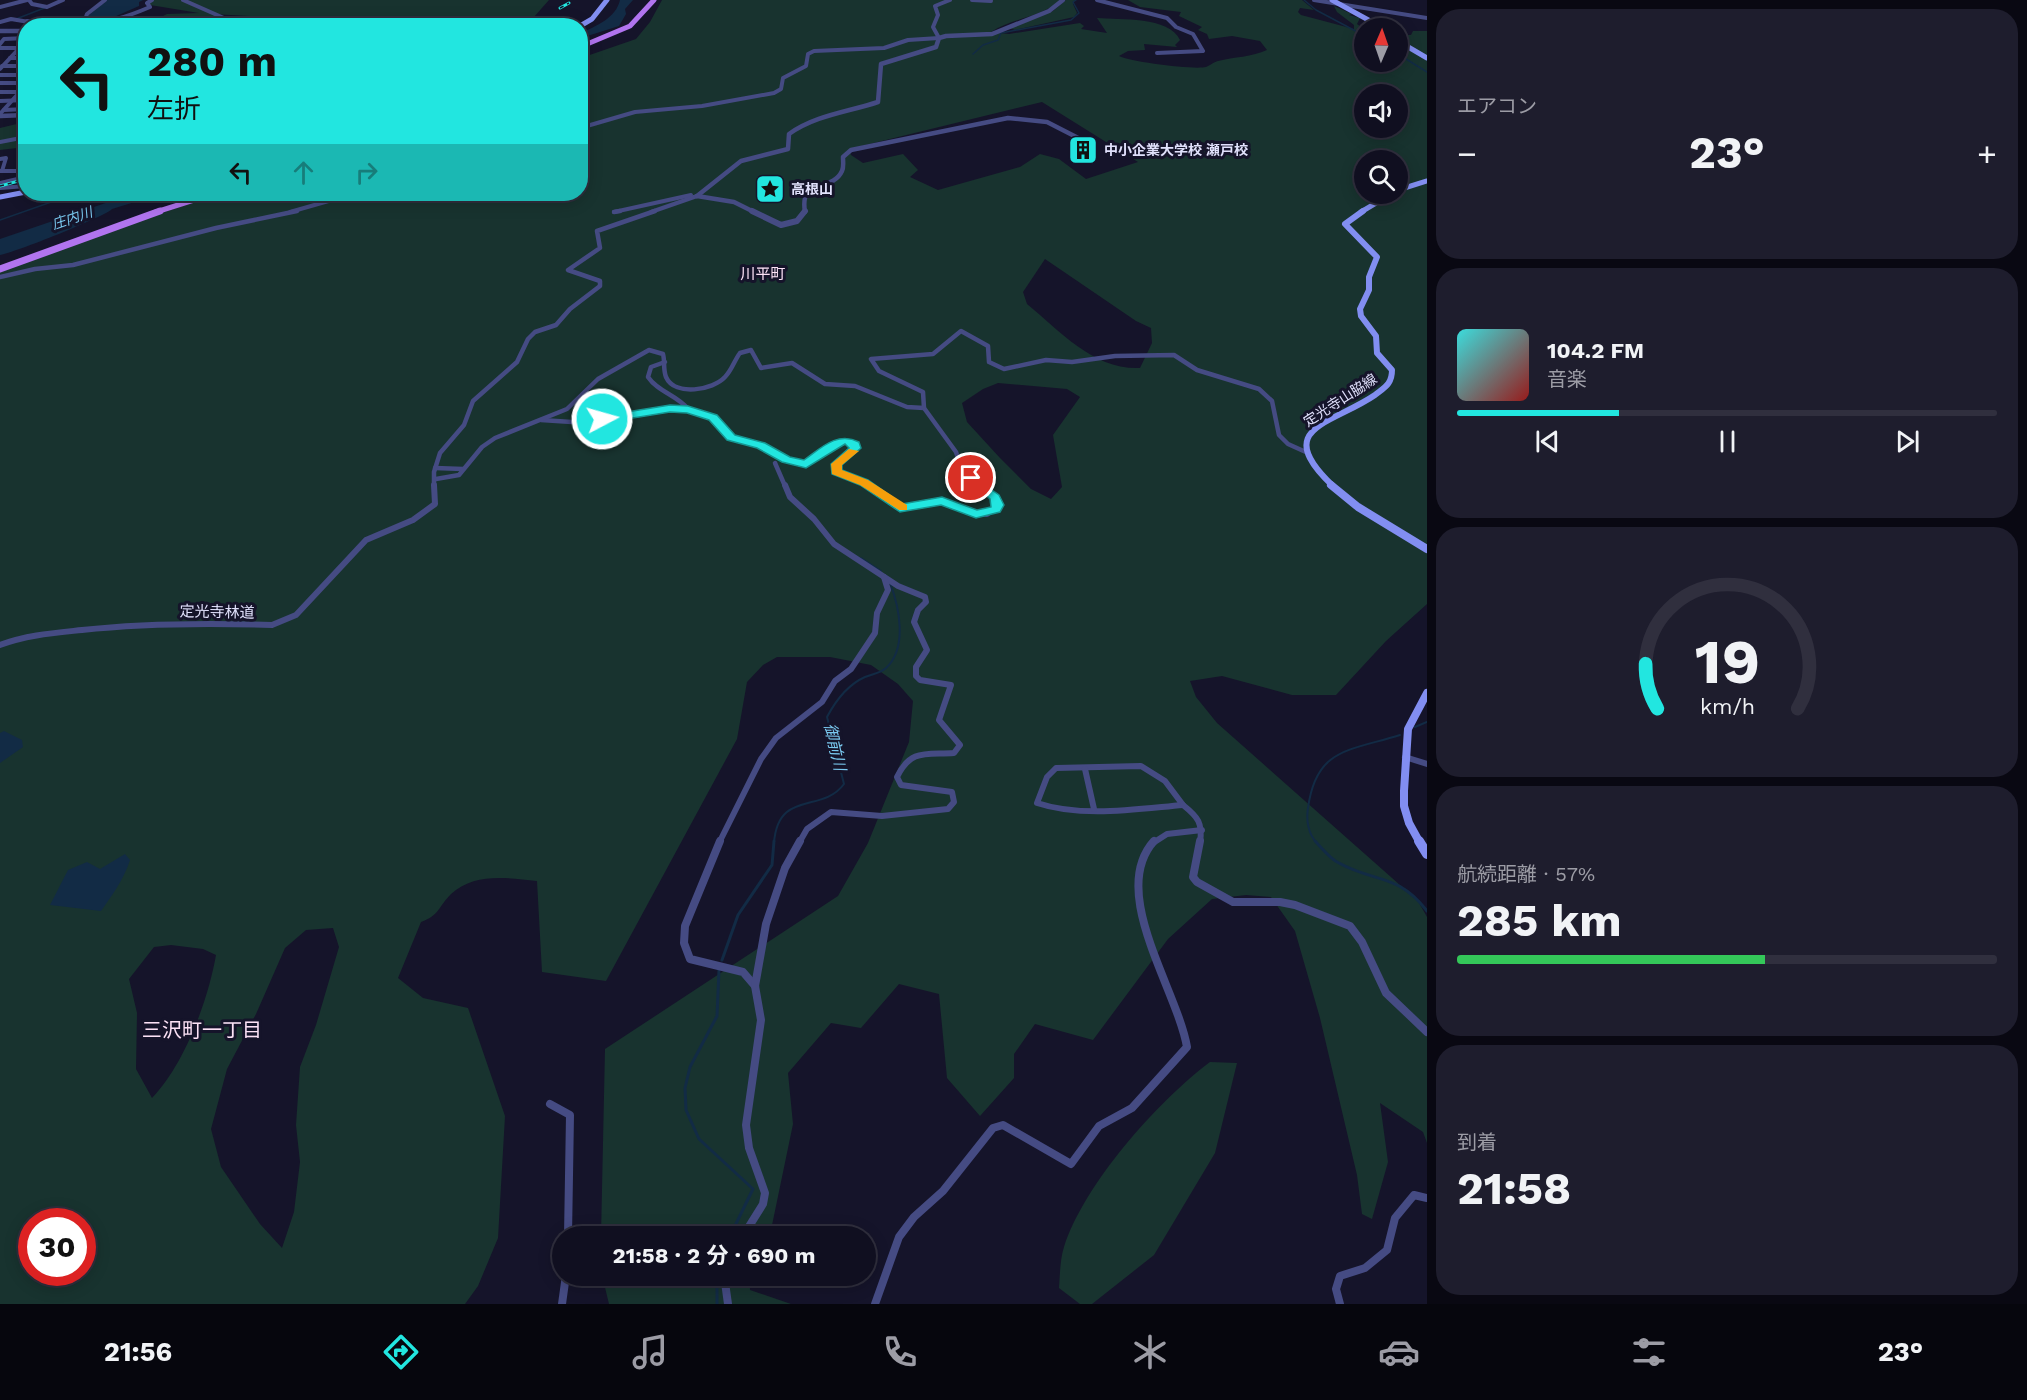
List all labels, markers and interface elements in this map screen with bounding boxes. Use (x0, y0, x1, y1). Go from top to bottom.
north arrow (1354, 18, 1408, 72)
map controls (1354, 18, 1408, 204)
text: 280 m (147, 37, 277, 86)
icon: left (48, 42, 126, 120)
button: sound (1354, 84, 1408, 138)
text: 左折 (147, 93, 201, 125)
text: エアコン (1457, 94, 1537, 118)
text: 23° (1689, 126, 1765, 179)
building icon: 中小企業大学校 瀬戸校 (1067, 134, 1099, 166)
text: − (1457, 134, 1477, 173)
text: + (1977, 134, 1997, 173)
place label: 中小企業大学校 瀬戸校 (1104, 142, 1248, 158)
button: search (1354, 150, 1408, 204)
icon: left (224, 156, 257, 189)
icon: ahead (287, 156, 320, 189)
icon: right (350, 156, 383, 189)
place icon: 高根山 (754, 173, 786, 205)
place label: 高根山 (791, 181, 833, 197)
water label: 庄内川 (50, 203, 96, 232)
district label: 川平町 (740, 265, 786, 283)
text: 104.2 FM (1547, 338, 1644, 363)
text: 音楽 (1547, 367, 1587, 391)
street label: 定光寺山脇線 (1300, 370, 1380, 430)
position arrow (570, 387, 634, 451)
icon: previous (1531, 425, 1564, 458)
icon: pause (1711, 425, 1744, 458)
icon: next (1891, 425, 1924, 458)
pin (945, 452, 996, 503)
icon: arrive (954, 461, 987, 494)
street label: 定光寺林道 (179, 602, 255, 622)
text: 19 (1694, 625, 1760, 698)
text: km/h (1699, 694, 1755, 719)
water label: 御前川 (820, 721, 850, 774)
text: 航続距離 · 57% (1457, 862, 1595, 886)
text: 285 km (1457, 894, 1621, 947)
district label: 三沢町一丁目 (142, 1018, 262, 1042)
text: 到着 (1457, 1130, 1497, 1154)
text: 21:58 (1457, 1162, 1571, 1215)
speed limit sign: 30 (18, 1208, 96, 1286)
text: 21:58 · 2 分 · 690 m (613, 1243, 815, 1268)
icon: directions (380, 1331, 422, 1373)
icon: music (629, 1331, 671, 1373)
icon: phone (879, 1331, 921, 1373)
icon: climate (1129, 1331, 1171, 1373)
icon: car (1378, 1331, 1420, 1373)
icon: filters (1628, 1331, 1670, 1373)
text: 21:56 (104, 1336, 172, 1368)
text: 23° (1878, 1336, 1923, 1368)

